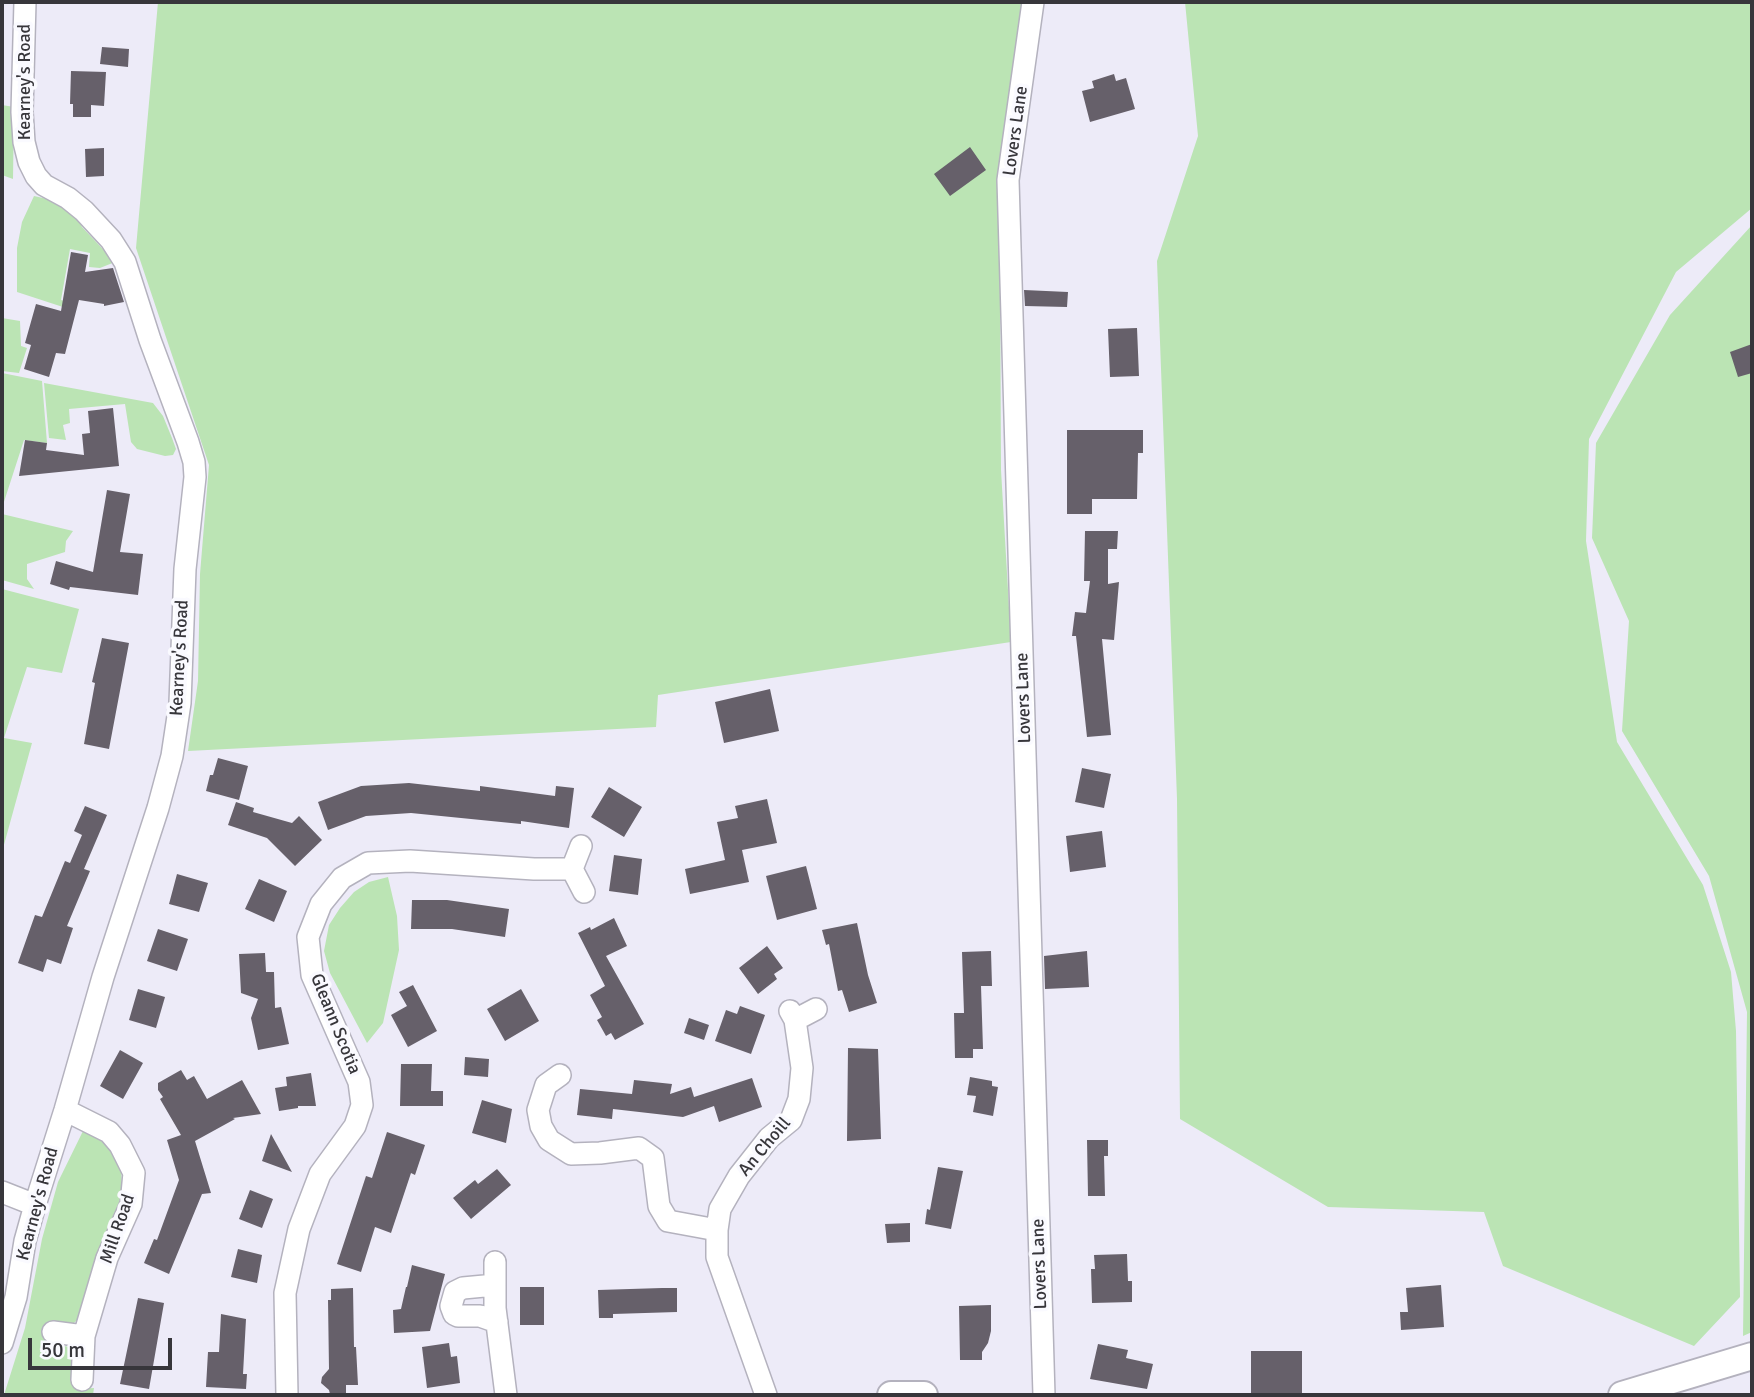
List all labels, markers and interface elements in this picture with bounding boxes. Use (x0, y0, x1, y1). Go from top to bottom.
street label: Kearney's Road (14, 24, 36, 140)
street label: Lovers Lane (999, 85, 1033, 177)
street label: Kearney's Road (166, 599, 194, 717)
street label: Lovers Lane (1012, 652, 1036, 744)
street label: Gleann Scotia (305, 971, 365, 1077)
street label: An Choill (734, 1113, 796, 1181)
street label: Kearney's Road (13, 1145, 63, 1263)
street label: Mill Road (96, 1191, 140, 1267)
street label: Lovers Lane (1028, 1218, 1052, 1310)
scale bar (32, 1324, 175, 1368)
text: 50 m (41, 1337, 85, 1363)

